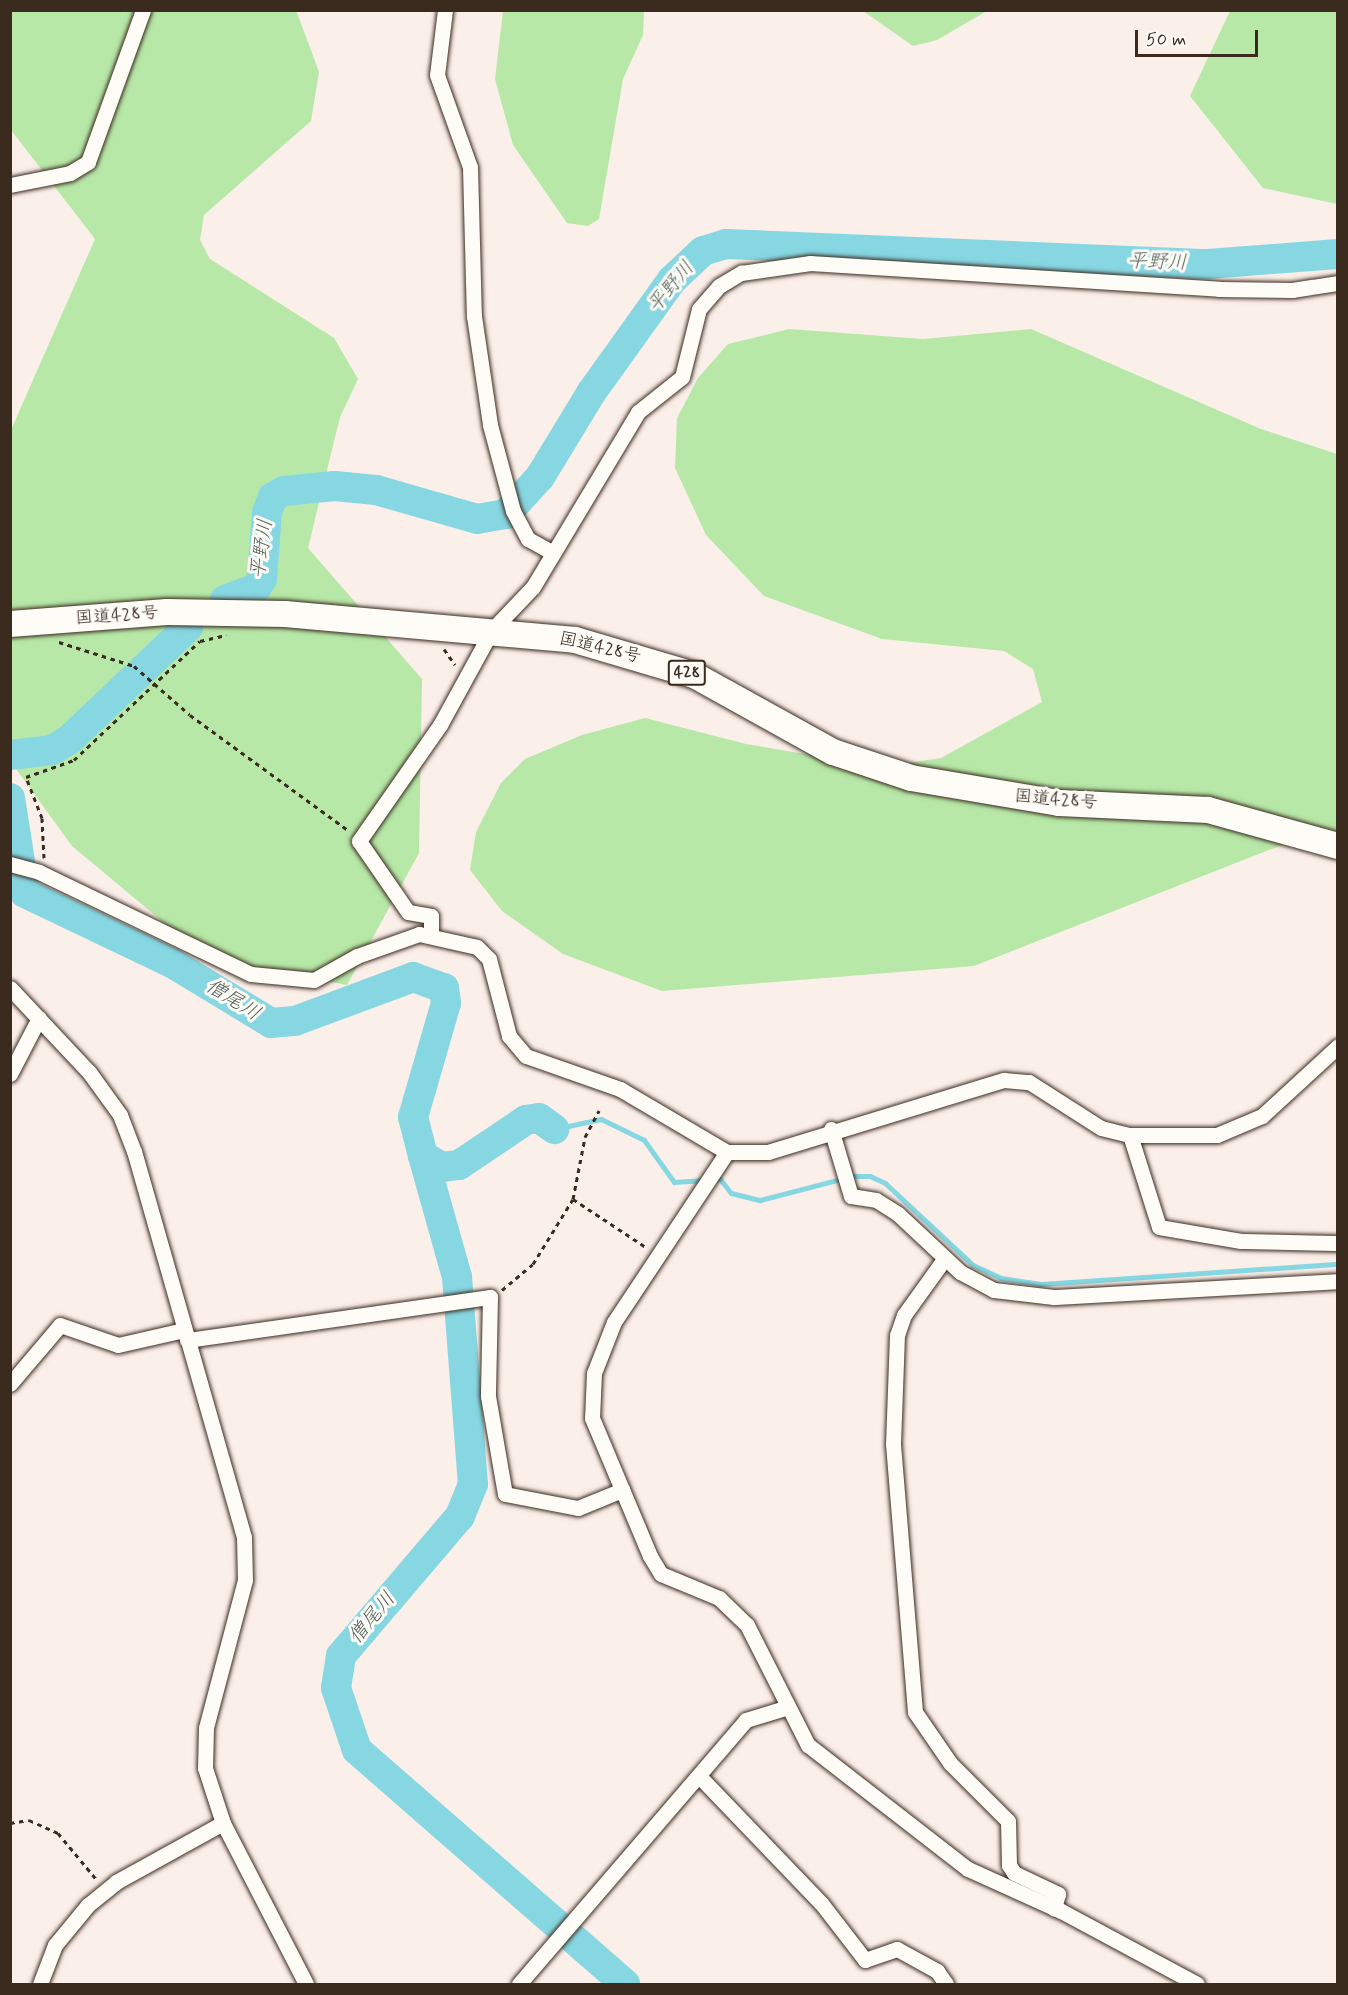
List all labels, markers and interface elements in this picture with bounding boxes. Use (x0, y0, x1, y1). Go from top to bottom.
scale bar (1138, 18, 1261, 56)
text: 50 m (1146, 28, 1186, 52)
water label: 平野川 (1127, 249, 1187, 275)
water label: 平野川 (643, 256, 699, 318)
water label: 平野川 (246, 518, 278, 580)
street label: 国道428号 (74, 602, 160, 630)
street label: 国道428号 (557, 628, 643, 668)
road number: 428 (668, 660, 706, 686)
street label: 国道428号 (1013, 786, 1099, 814)
water label: 僧尾川 (201, 974, 265, 1026)
water label: 僧尾川 (344, 1587, 400, 1649)

